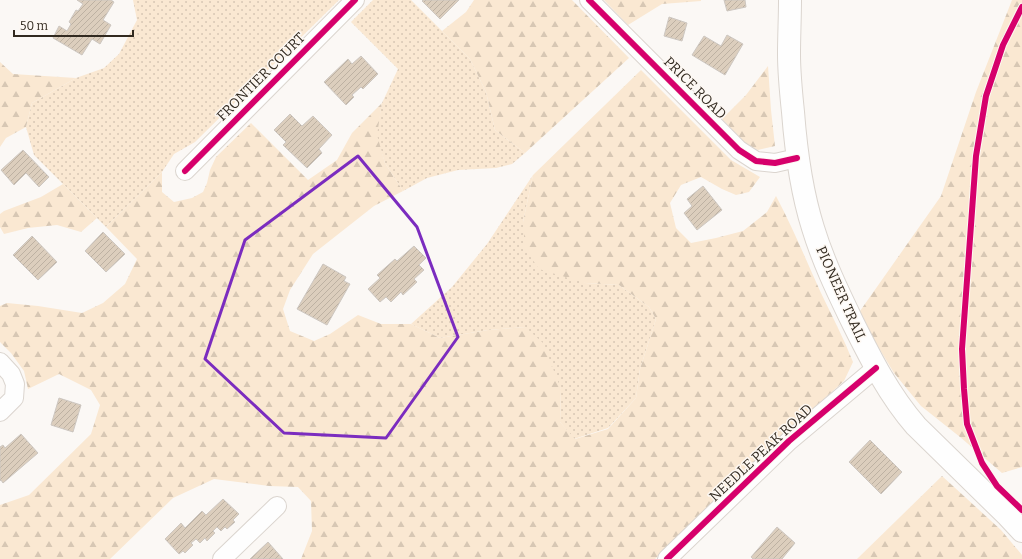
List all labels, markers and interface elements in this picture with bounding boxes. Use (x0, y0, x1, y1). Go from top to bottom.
scale bar (14, 12, 133, 38)
text: 50 m (20, 19, 49, 33)
street label: FRONTIER COURT (213, 29, 309, 125)
street label: PRICE ROAD (660, 53, 730, 123)
street label: PIONEER TRAIL (812, 244, 870, 345)
street label: NEEDLE PEAK ROAD (706, 401, 816, 505)

